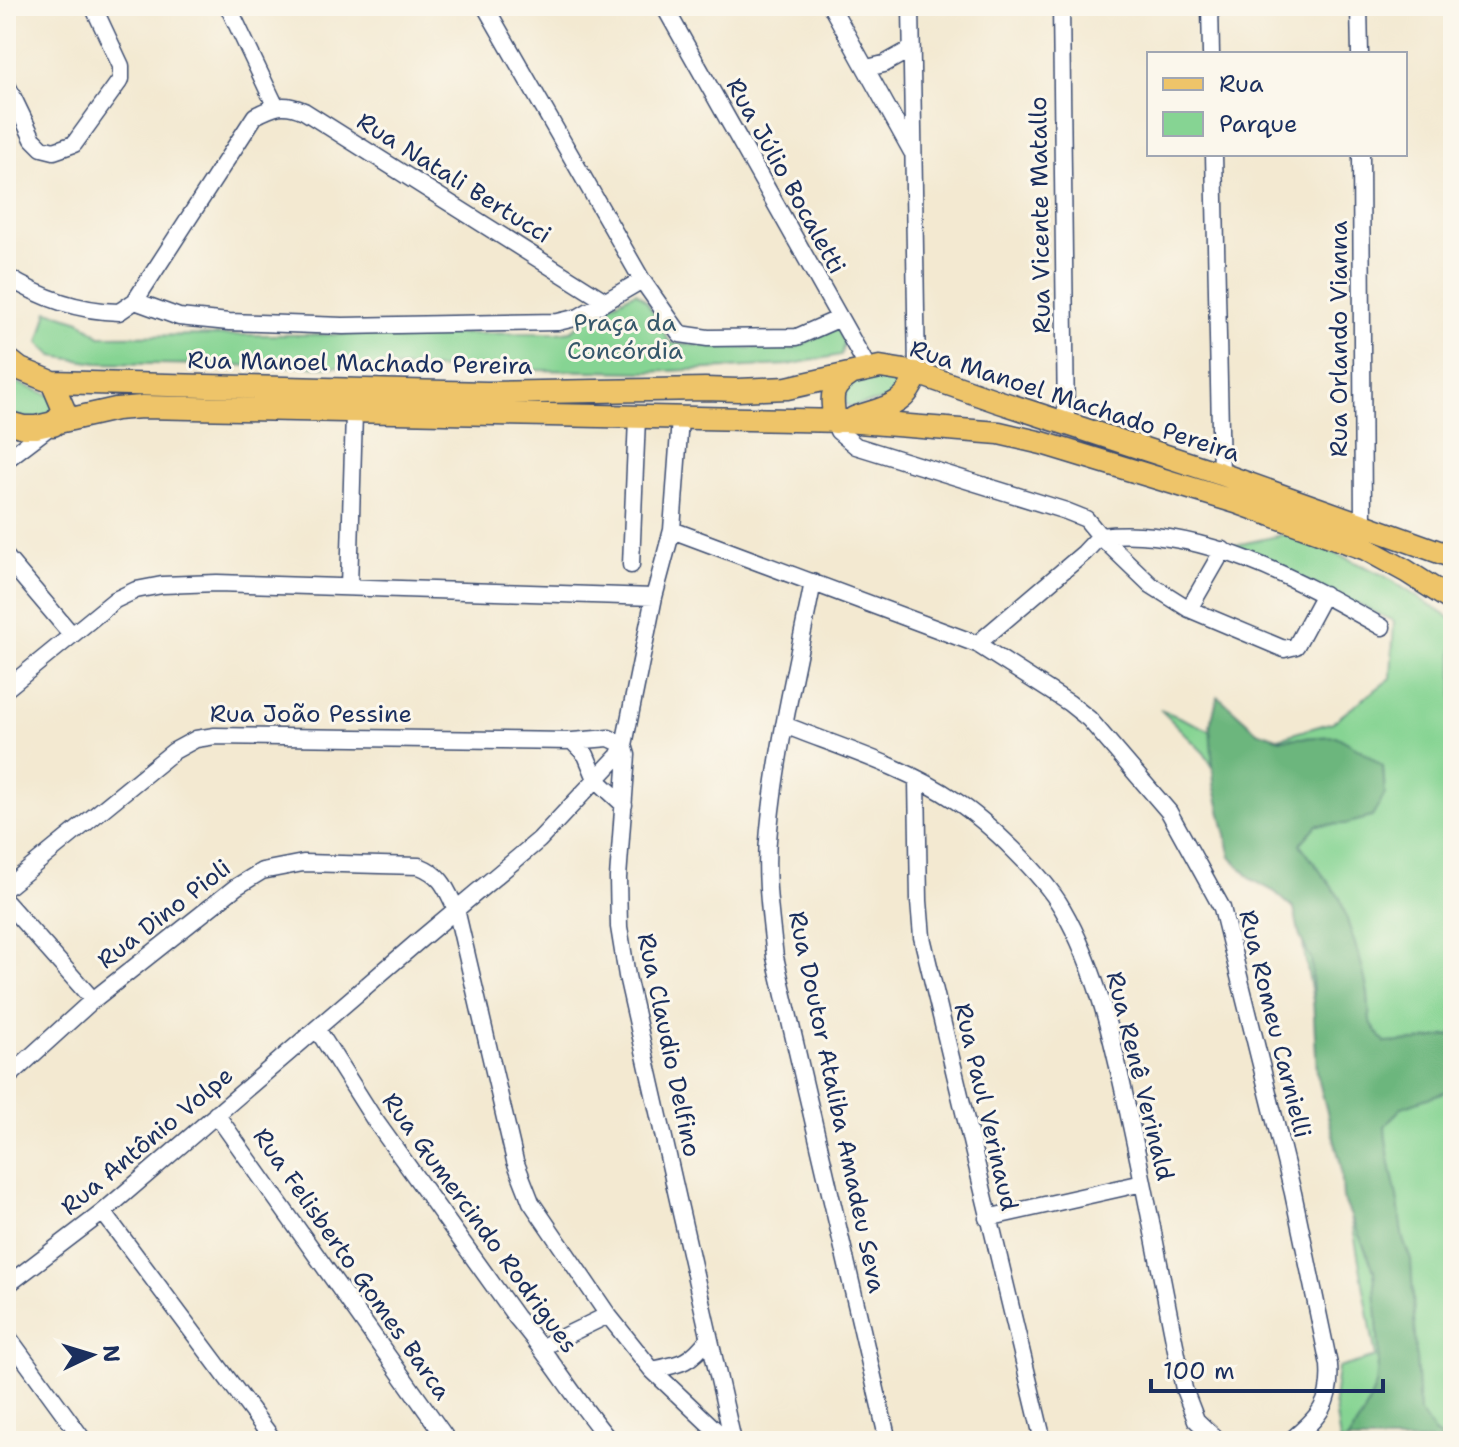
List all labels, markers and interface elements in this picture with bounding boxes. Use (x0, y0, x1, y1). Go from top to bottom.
legend (1147, 52, 1407, 156)
text: Rua (1219, 68, 1264, 100)
street label: Rua Júlio Bocaletti (719, 72, 853, 280)
street label: Rua Vicente Matallo (1022, 96, 1058, 334)
street label: Rua Natali Bertucci (351, 105, 557, 251)
text: Parque (1219, 108, 1298, 140)
street label: Rua Orlando Vianna (1323, 221, 1355, 457)
park label: Praça da Concórdia (567, 307, 683, 367)
street label: Rua Manoel Machado Pereira (906, 332, 1244, 470)
street label: Rua Manoel Machado Pereira (187, 344, 533, 382)
street label: Rua João Pessine (210, 698, 412, 730)
street label: Rua Dino Pioli (91, 852, 237, 976)
street label: Rua Romeu Carnielli (1231, 907, 1319, 1141)
street label: Rua Doutor Ataliba Amadeu Seva (781, 908, 893, 1296)
street label: Rua Claudio Delfino (630, 930, 708, 1160)
street label: Rua Renê Verinald (1099, 968, 1181, 1184)
street label: Rua Paul Verinaud (947, 1000, 1025, 1214)
street label: Rua Antônio Volpe (54, 1059, 240, 1223)
street label: Rua Gumercindo Rodrigues (375, 1087, 585, 1359)
street label: Rua Felisberto Gomes Barca (246, 1122, 458, 1406)
north arrow (52, 1315, 132, 1395)
scale bar (1151, 1343, 1383, 1393)
text: N (96, 1344, 127, 1363)
text: 100 m (1163, 1355, 1235, 1387)

